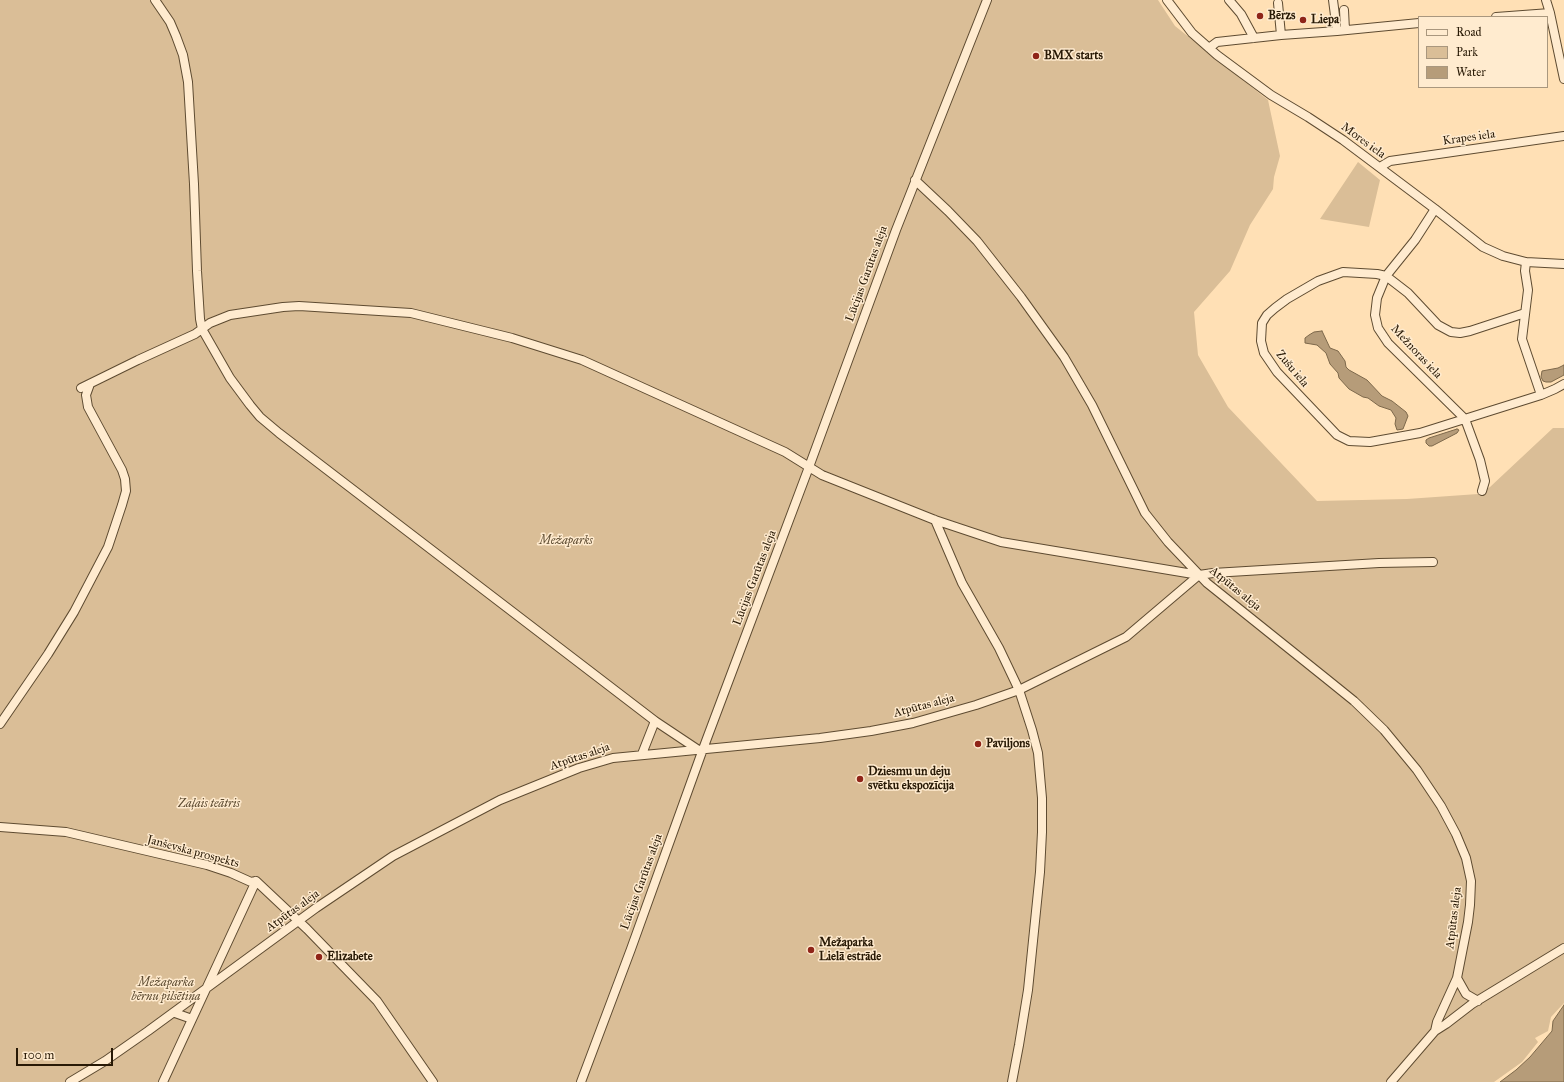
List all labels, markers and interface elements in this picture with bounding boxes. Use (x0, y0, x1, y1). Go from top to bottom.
place label: Bērzs (1268, 9, 1295, 23)
marker: Bērzs (1255, 11, 1265, 21)
place label: Liepa (1311, 13, 1339, 27)
marker: Liepa (1298, 15, 1308, 25)
legend (1418, 16, 1548, 88)
text: Road (1456, 25, 1482, 39)
text: Park (1456, 45, 1478, 59)
place label: BMX starts (1044, 49, 1103, 63)
marker: BMX starts (1031, 51, 1041, 61)
text: Water (1456, 65, 1486, 79)
street label: Mores iela (1338, 120, 1388, 162)
street label: Krapes iela (1442, 127, 1496, 149)
street label: Lūcijas Garūtas aleja (843, 224, 891, 324)
street label: Mežnoras iela (1387, 322, 1445, 382)
street label: Zušu iela (1272, 348, 1312, 390)
street label: Lūcijas Garūtas aleja (730, 528, 780, 628)
park label: Mežaparks (539, 534, 593, 548)
street label: Atpūtas aleja (1206, 564, 1264, 614)
street label: Atpūtas aleja (892, 691, 956, 721)
place label: Paviljons (986, 737, 1030, 751)
marker: Paviljons (973, 739, 983, 749)
street label: Atpūtas aleja (548, 740, 612, 774)
place label: Dziesmu un deju svētku ekspozīcija (868, 765, 954, 793)
marker: Dziesmu un deju svētku ekspozīcija (855, 774, 865, 784)
park label: Zaļais teātris (178, 797, 240, 811)
street label: Lūcijas Garūtas aleja (618, 832, 666, 932)
street label: Janševska prospekts (145, 833, 241, 871)
street label: Atpūtas aleja (1443, 886, 1465, 950)
street label: Atpūtas aleja (264, 887, 322, 935)
place label: Mežaparka Lielā estrāde (819, 936, 881, 964)
marker: Mežaparka Lielā estrāde (806, 945, 816, 955)
place label: Elizabete (327, 950, 373, 964)
marker: Elizabete (314, 952, 324, 962)
park label: Mežaparka bērnu pilsētiņa (131, 976, 201, 1004)
scale bar (18, 1040, 115, 1066)
text: 100 m (23, 1048, 54, 1062)

